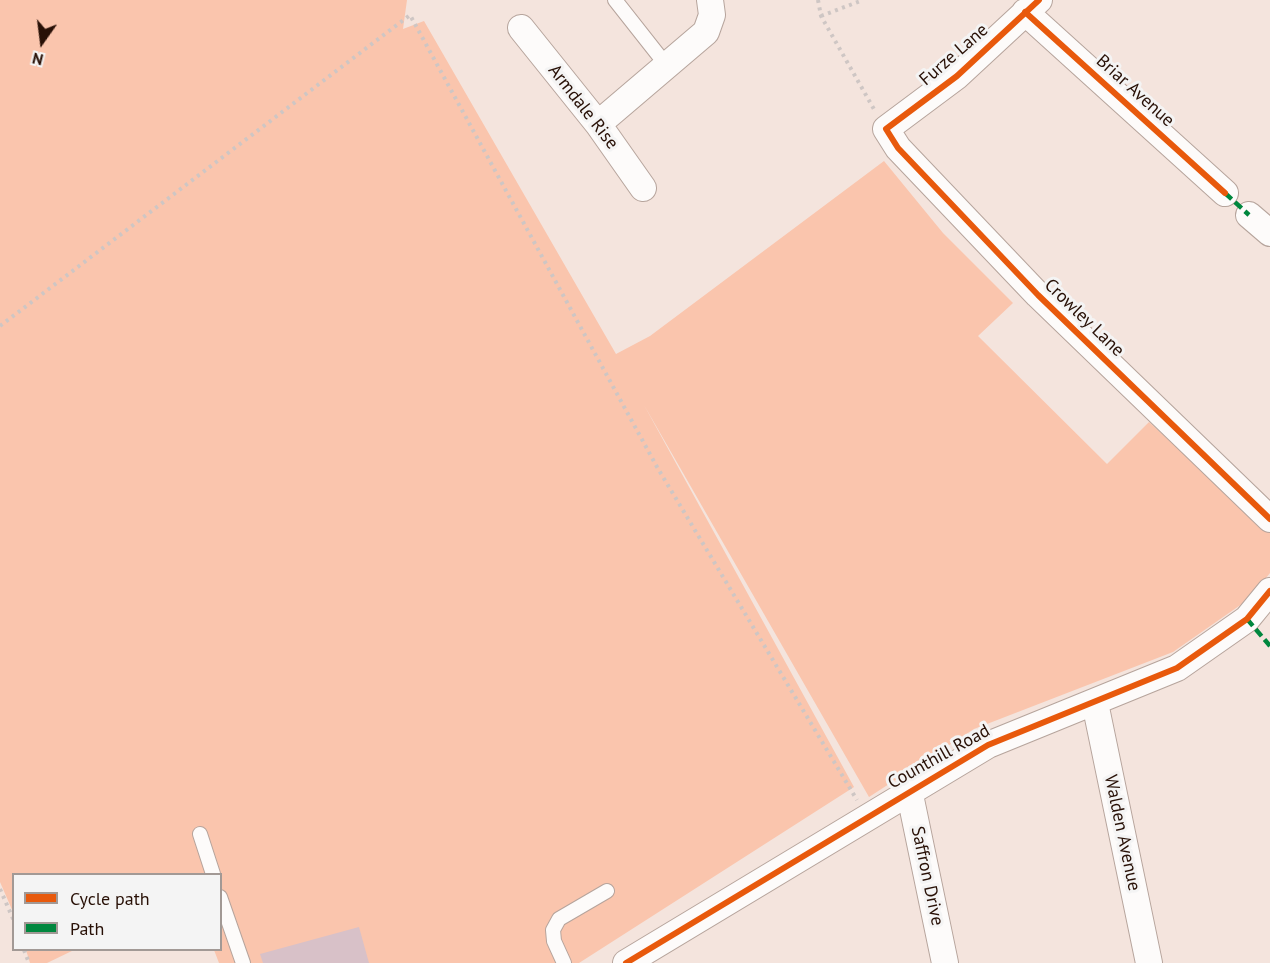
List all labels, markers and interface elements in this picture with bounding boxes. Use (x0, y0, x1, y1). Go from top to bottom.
north arrow (12, 12, 72, 72)
street label: Furze Lane (915, 19, 993, 91)
text: N (30, 48, 45, 70)
street label: Briar Avenue (1092, 50, 1178, 132)
street label: Armdale Rise (543, 60, 623, 154)
street label: Crowley Lane (1040, 275, 1128, 361)
street label: Counthill Road (884, 720, 994, 794)
street label: Walden Avenue (1099, 773, 1145, 893)
street label: Saffron Drive (906, 824, 948, 928)
legend (12, 873, 222, 951)
text: Cycle path (70, 887, 150, 910)
text: Path (70, 917, 104, 940)

